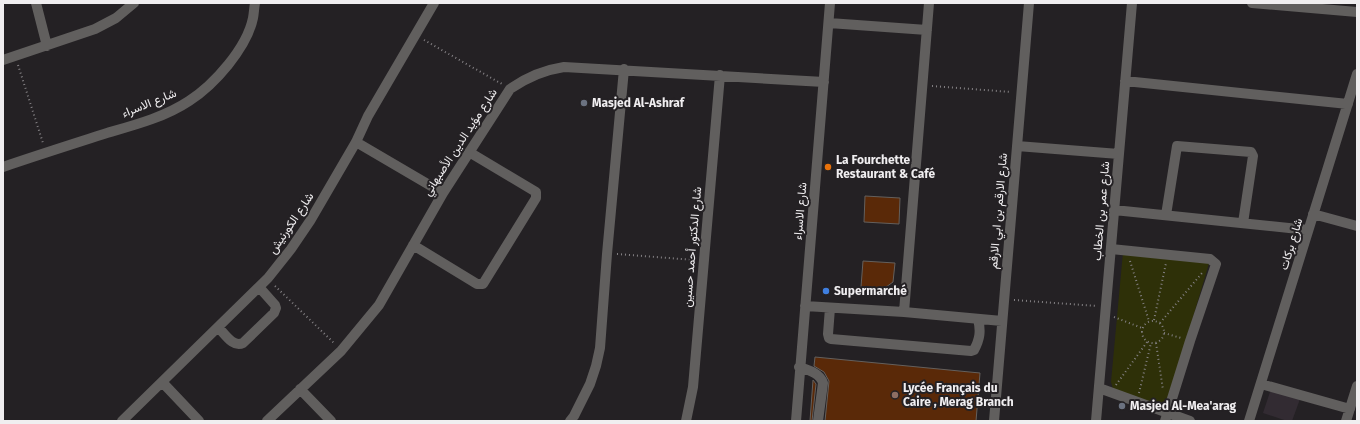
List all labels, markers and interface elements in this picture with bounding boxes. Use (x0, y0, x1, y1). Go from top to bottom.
street label: شارع الاسراء (120, 86, 179, 122)
street label: شارع مؤيد الدين الأصبهاني (420, 86, 502, 200)
place label: Masjed Al-Ashraf (592, 96, 686, 110)
marker: Masjed Al-Ashraf (579, 98, 589, 108)
street label: شارع الارقم بن ابي الارقم (986, 152, 1013, 270)
place label: La Fourchette Restaurant & Café (836, 153, 935, 181)
street label: شارع عمر بن الخطاب (1090, 161, 1114, 261)
marker: La Fourchette Restaurant & Café (823, 162, 833, 172)
street label: شارع الاسراء (791, 182, 811, 241)
street label: شارع الدكتور أحمد حسين (680, 186, 706, 308)
street label: شارع الكورنيش (265, 190, 318, 257)
street label: شارع بركات (1277, 216, 1307, 272)
place label: Supermarché (834, 284, 907, 298)
marker: Supermarché (821, 286, 831, 296)
place label: Lycée Français du Caire , Merag Branch (903, 381, 1014, 409)
marker: Lycée Français du Caire , Merag Branch (890, 390, 900, 400)
place label: Masjed Al-Mea'arag (1130, 399, 1237, 413)
marker: Masjed Al-Mea'arag (1117, 401, 1127, 411)

